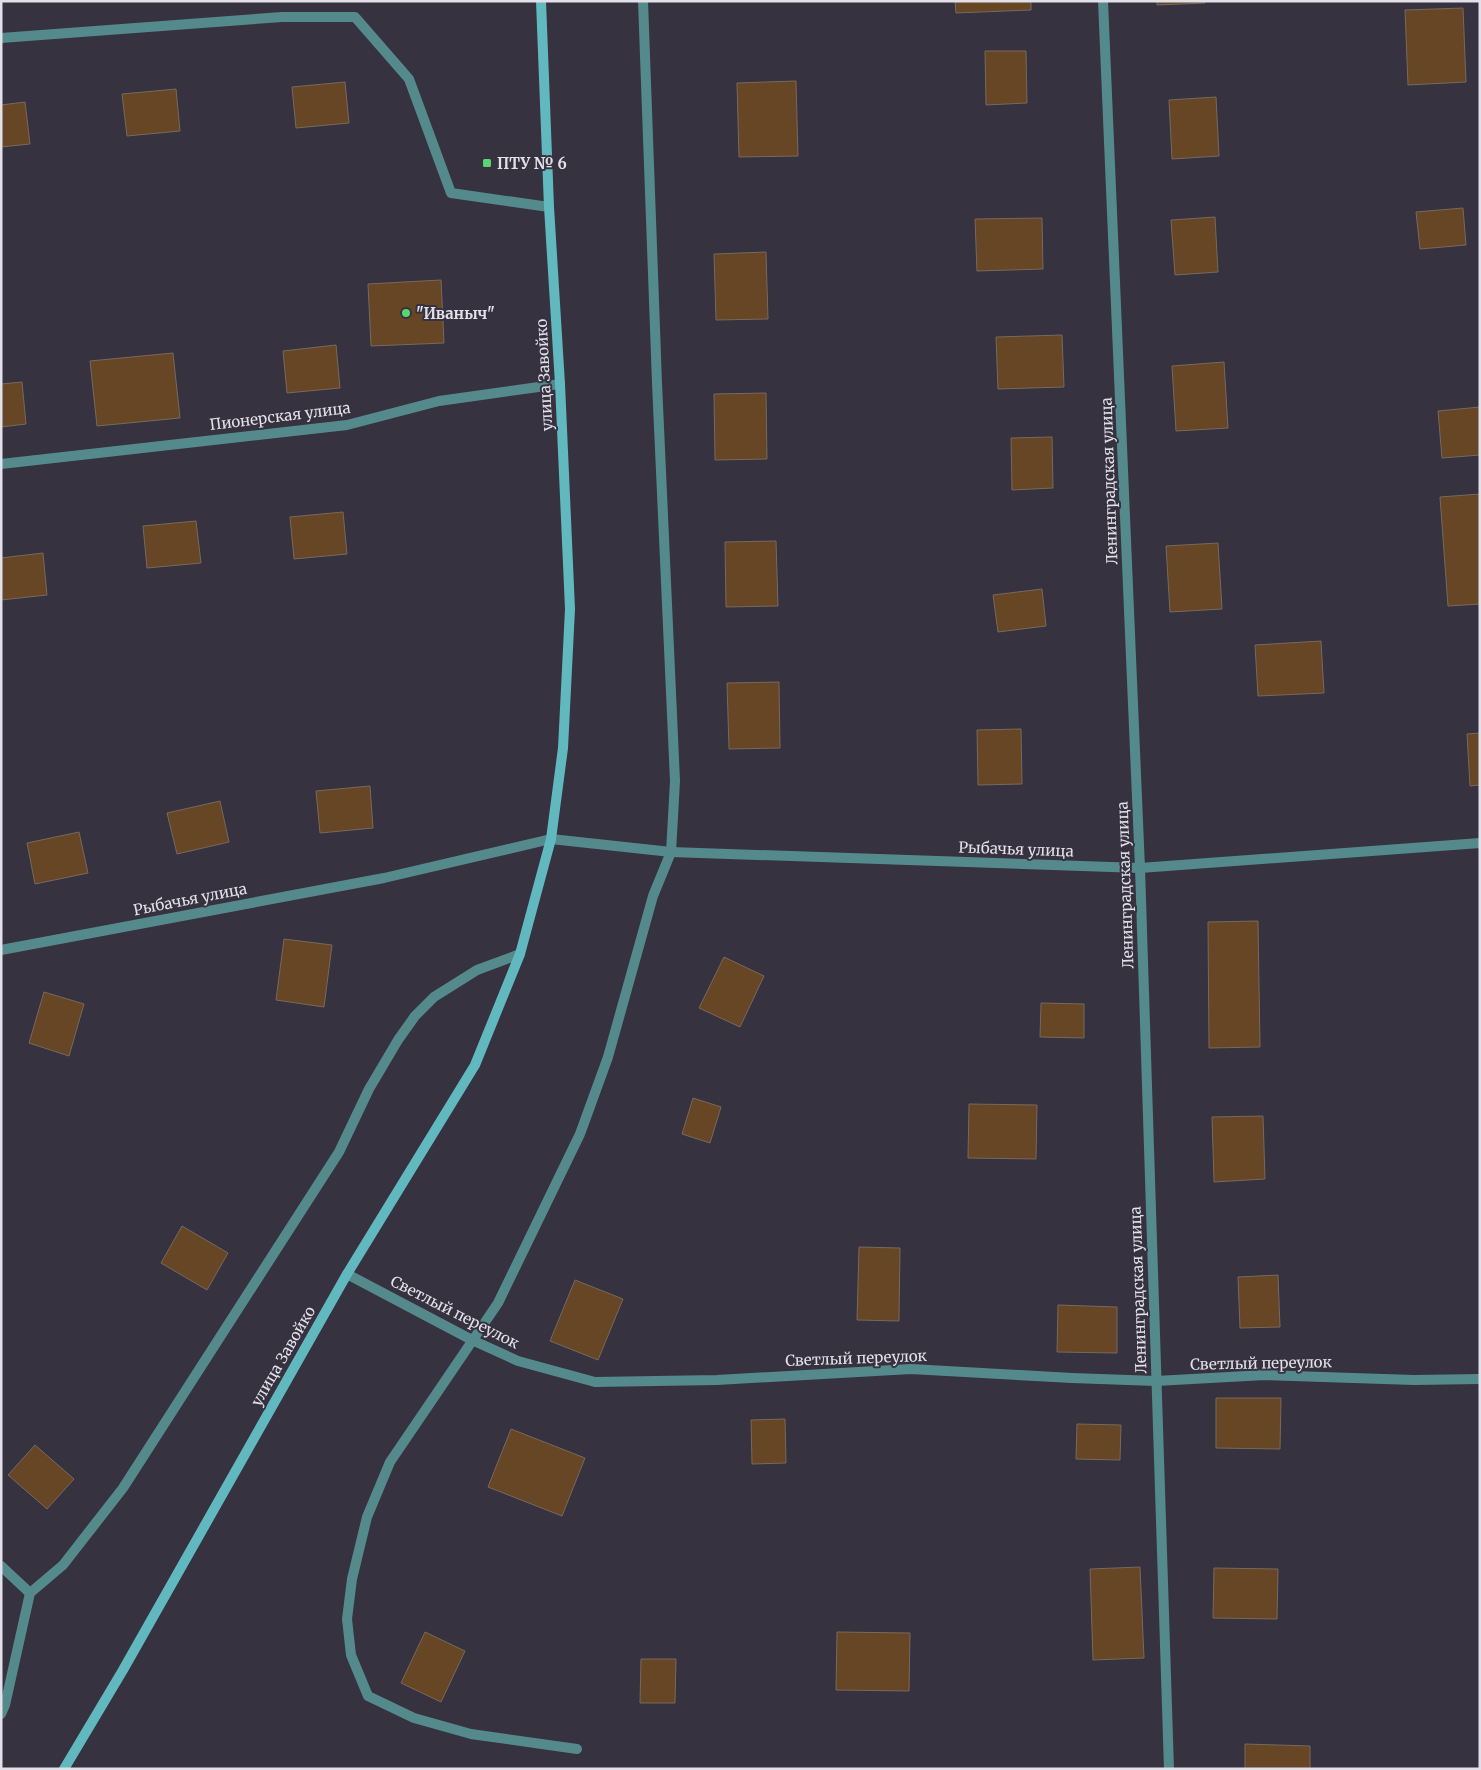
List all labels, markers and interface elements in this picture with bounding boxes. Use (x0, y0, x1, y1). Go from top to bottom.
place label: ПТУ № 6 (497, 154, 567, 173)
marker: ПТУ № 6 (481, 157, 493, 169)
place label: "Иваныч" (416, 304, 495, 323)
marker: "Иваныч" (400, 307, 412, 319)
street label: улица Завойко (532, 318, 556, 432)
street label: Ленинградская улица (1097, 397, 1121, 565)
street label: Пионерская улица (208, 398, 352, 434)
street label: Ленинградская улица (1113, 801, 1137, 969)
street label: Рыбачья улица (958, 837, 1074, 861)
street label: Рыбачья улица (132, 879, 248, 919)
street label: Ленинградская улица (1126, 1206, 1150, 1374)
street label: Светлый переулок (388, 1271, 523, 1353)
street label: улица Завойко (247, 1302, 319, 1409)
street label: Светлый переулок (785, 1346, 928, 1370)
street label: Светлый переулок (1190, 1352, 1333, 1374)

